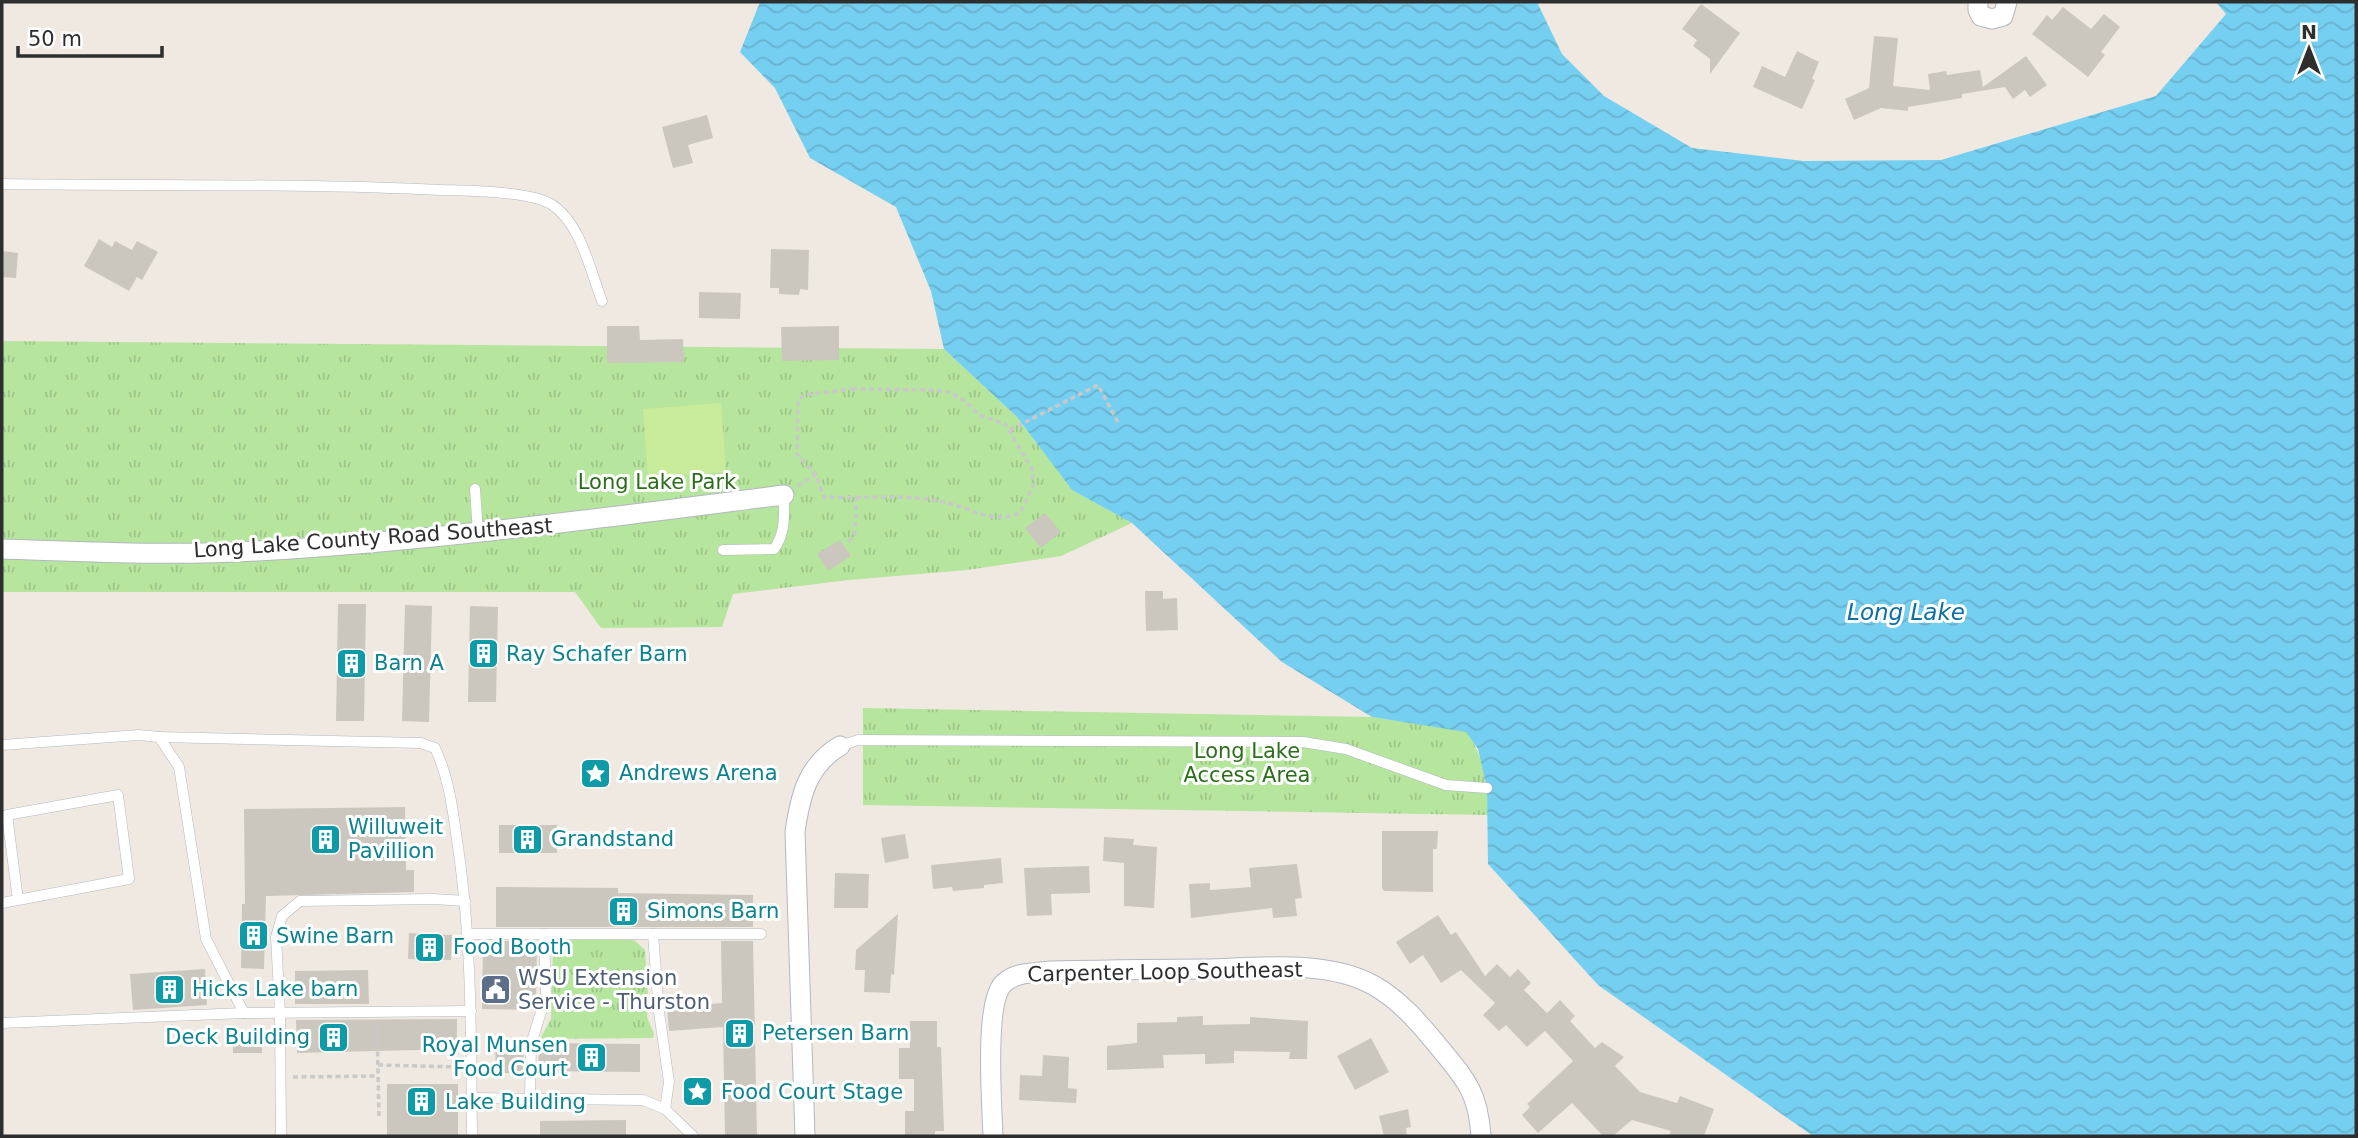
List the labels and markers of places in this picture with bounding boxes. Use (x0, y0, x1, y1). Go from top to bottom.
building icon: Ray Schafer Barn (466, 637, 500, 671)
place label: Ray Schafer Barn (506, 642, 688, 666)
building icon: Barn A (334, 646, 368, 680)
place label: Barn A (374, 651, 445, 675)
place icon: Andrews Arena (579, 756, 613, 790)
place label: Andrews Arena (619, 761, 778, 785)
place label: Willuweit Pavillion (348, 815, 443, 863)
building icon: Willuweit Pavillion (308, 822, 342, 856)
building icon: Grandstand (511, 822, 545, 856)
place label: Grandstand (551, 827, 674, 851)
building icon: Simons Barn (607, 894, 641, 928)
place label: Simons Barn (647, 899, 779, 923)
building icon: Swine Barn (236, 919, 270, 953)
place label: Swine Barn (276, 924, 394, 948)
building icon: Food Booth (413, 930, 447, 964)
place label: Food Booth (453, 935, 572, 959)
place label: WSU Extension Service - Thurston (518, 966, 710, 1014)
building icon: Hicks Lake barn (152, 972, 186, 1006)
public building icon: WSU Extension Service - Thurston (478, 973, 512, 1007)
place label: Hicks Lake barn (192, 977, 358, 1001)
building icon: Petersen Barn (722, 1016, 756, 1050)
building icon: Deck Building (316, 1020, 350, 1054)
place label: Petersen Barn (762, 1021, 909, 1045)
place label: Deck Building (165, 1025, 310, 1049)
place label: Royal Munsen Food Court (422, 1033, 568, 1081)
building icon: Royal Munsen Food Court (574, 1040, 608, 1074)
place icon: Food Court Stage (681, 1075, 715, 1109)
place label: Food Court Stage (721, 1080, 903, 1104)
building icon: Lake Building (405, 1085, 439, 1119)
place label: Lake Building (445, 1090, 586, 1114)

